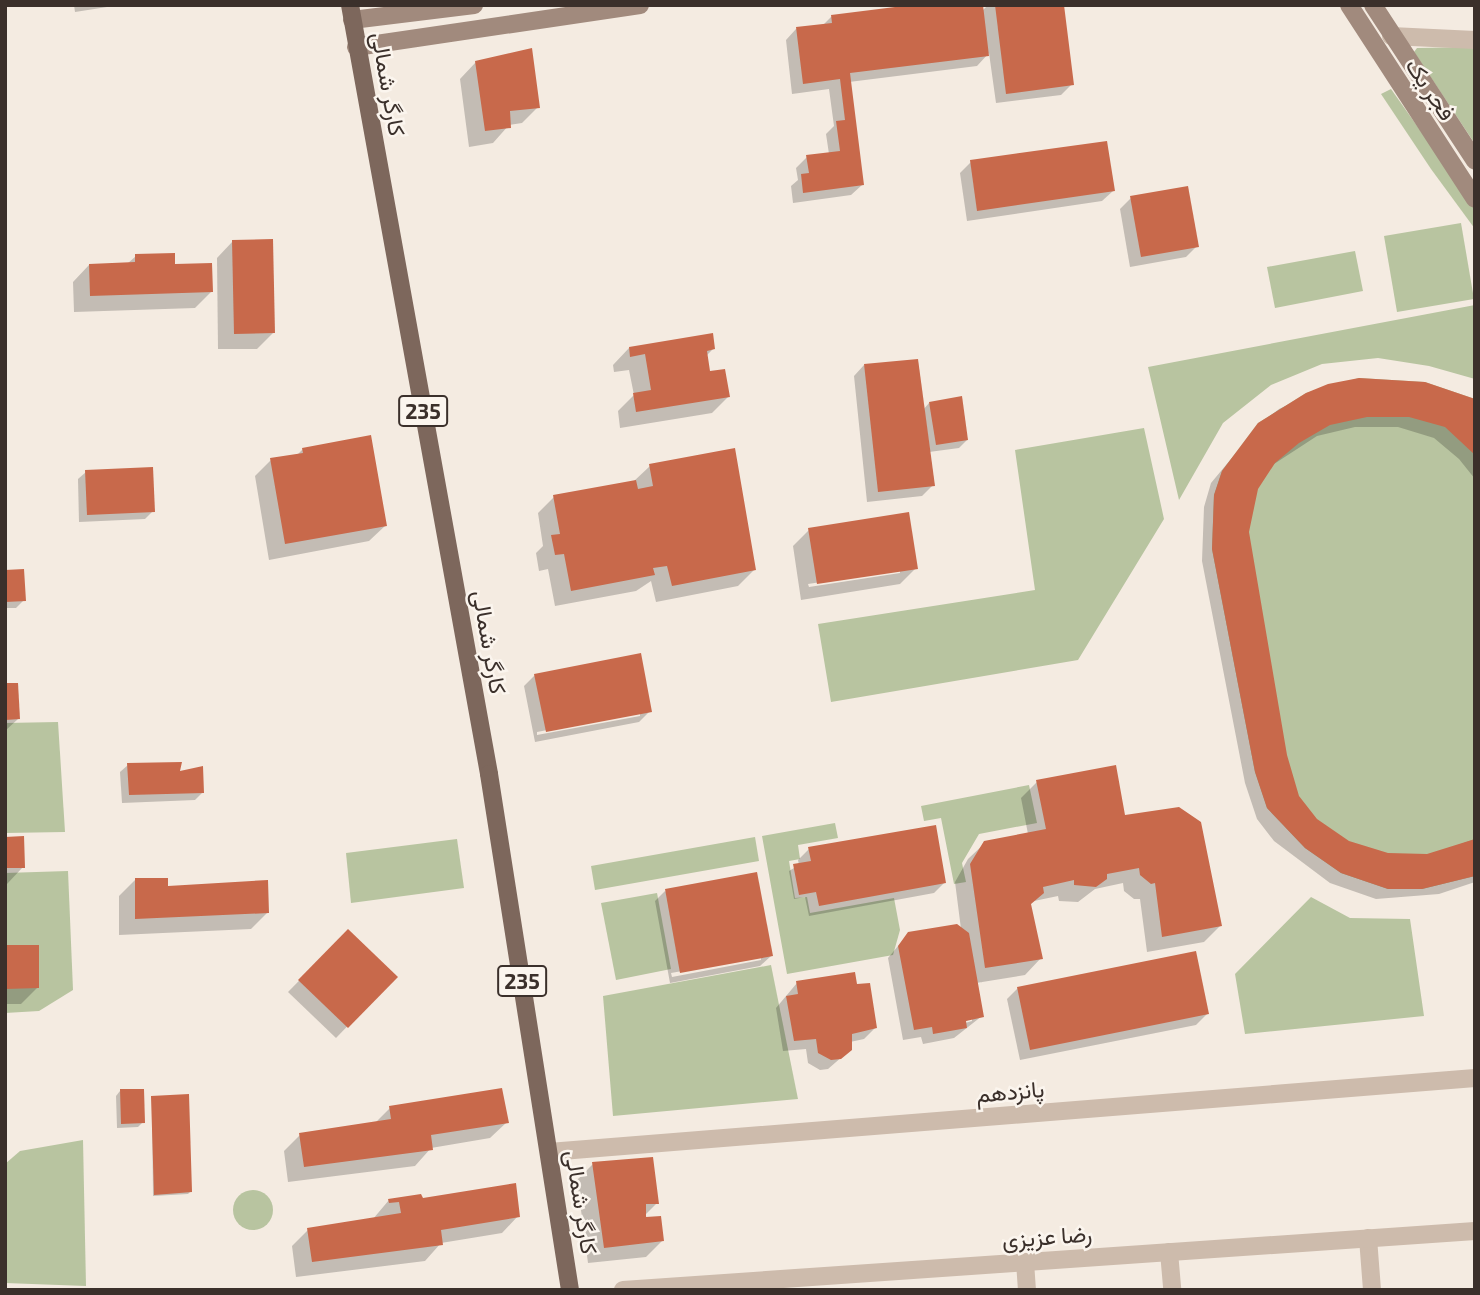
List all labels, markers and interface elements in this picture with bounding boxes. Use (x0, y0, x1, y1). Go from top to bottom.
street label: کارگر شمالی (366, 30, 412, 138)
street label: فجر یک (1400, 53, 1462, 125)
road number: 235 (397, 394, 449, 428)
street label: کارگر شمالی (467, 588, 513, 696)
road number: 235 (496, 964, 548, 998)
street label: پانزدهم (975, 1074, 1045, 1108)
street label: کارگر شمالی (560, 1148, 604, 1256)
street label: رضا عزیزی (1001, 1219, 1093, 1253)

